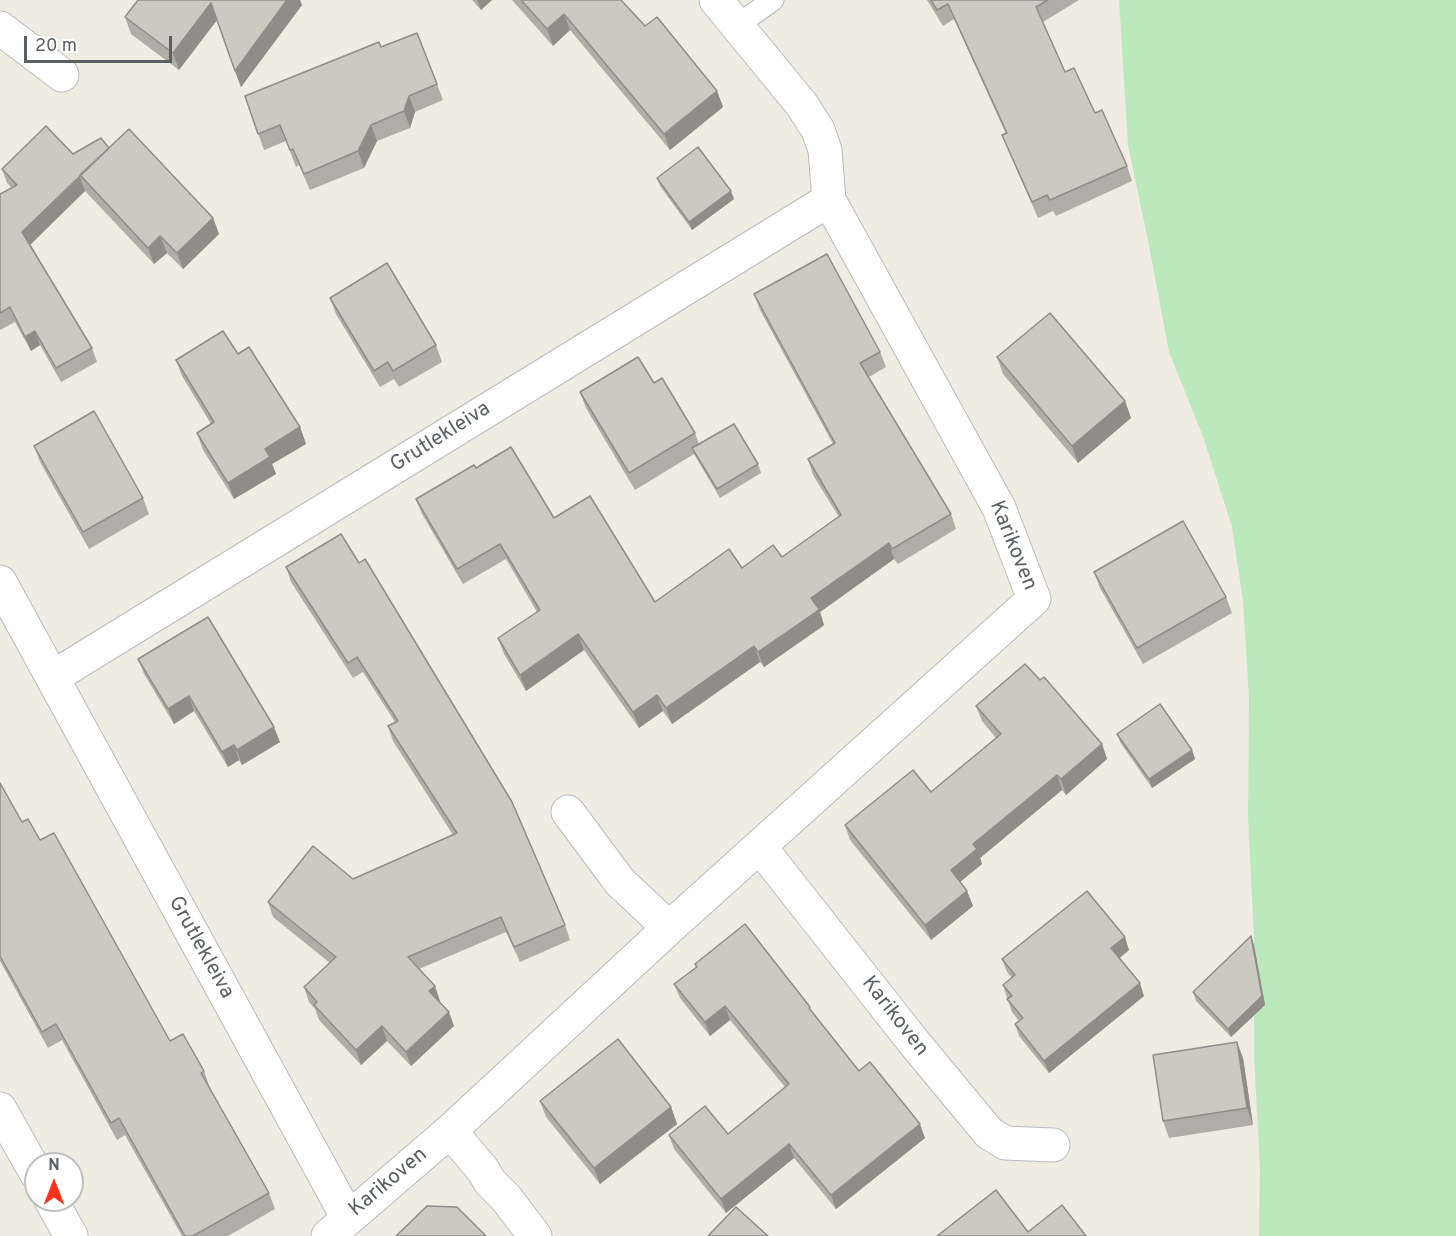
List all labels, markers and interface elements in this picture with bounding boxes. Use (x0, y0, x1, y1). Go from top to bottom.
scale bar (27, 24, 176, 62)
text: 20 m (35, 35, 77, 58)
street label: Grutlekleiva (386, 397, 496, 479)
street label: Karikoven (983, 498, 1041, 594)
street label: Grutlekleiva (162, 892, 238, 1004)
street label: Karikoven (855, 972, 933, 1062)
street label: Karikoven (345, 1143, 433, 1223)
north arrow (24, 1152, 84, 1212)
text: N (48, 1156, 60, 1176)

